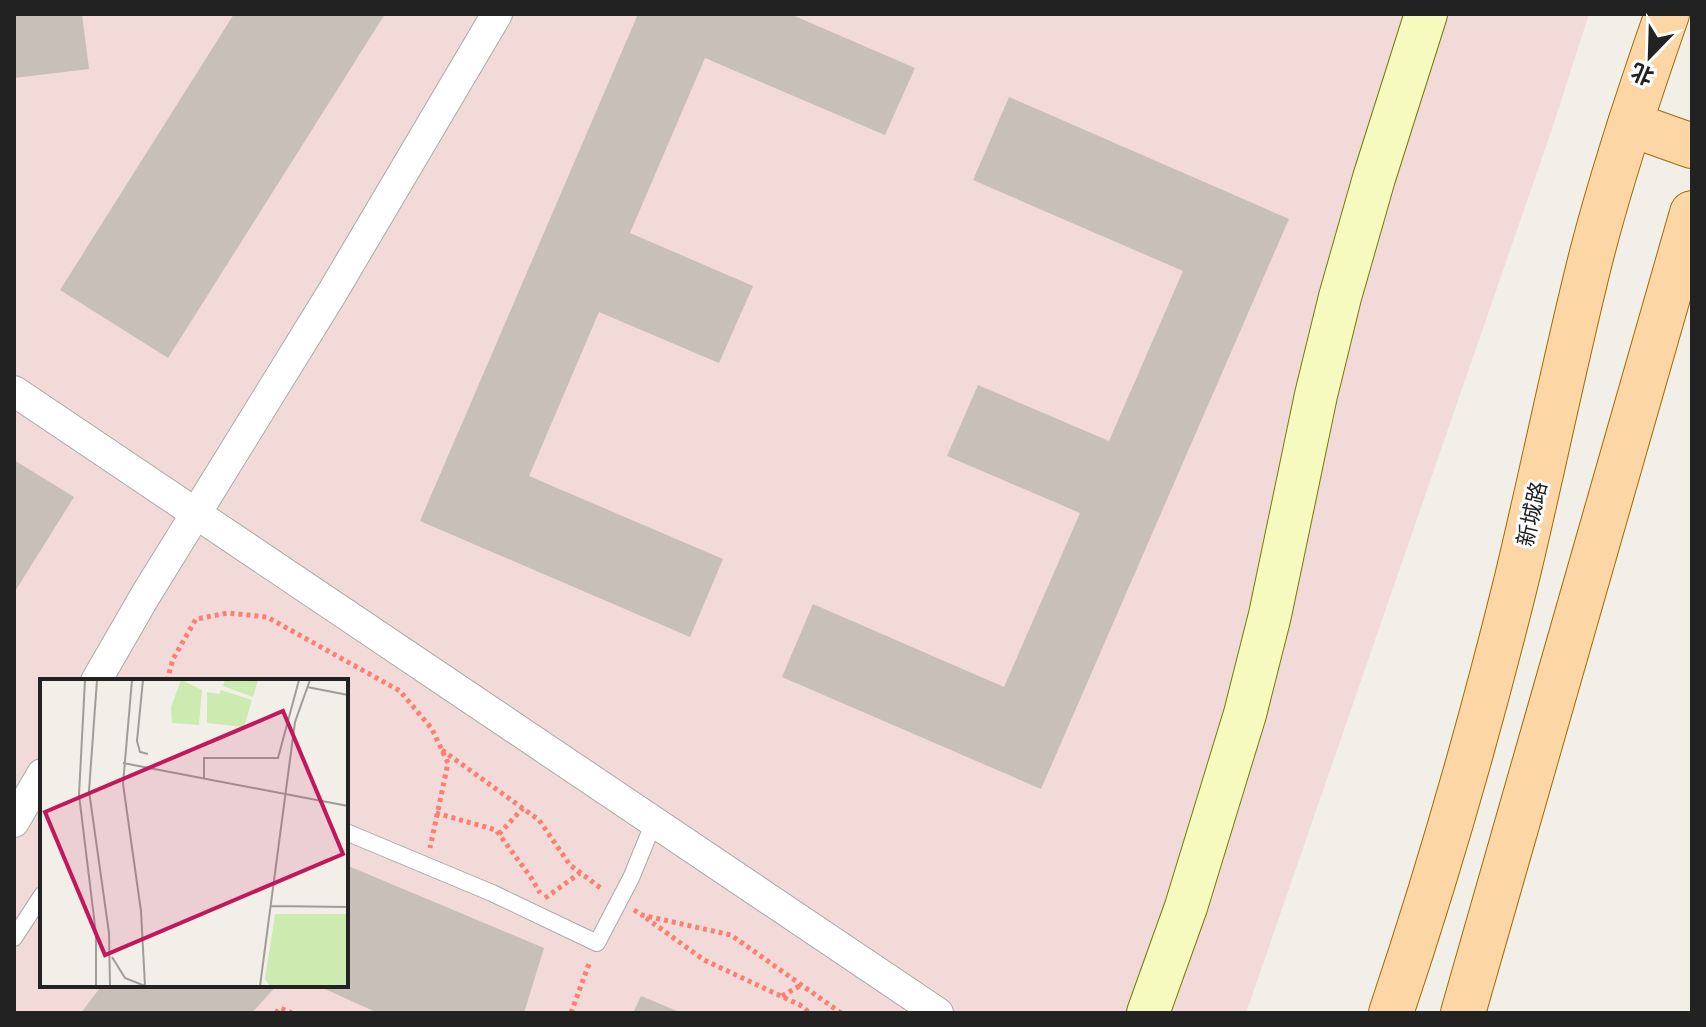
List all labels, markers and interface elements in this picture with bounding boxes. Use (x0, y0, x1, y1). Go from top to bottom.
north arrow (1610, 16, 1690, 96)
text: 北 (1627, 57, 1658, 91)
street label: 新城路 (1511, 479, 1553, 549)
inset map (40, 679, 348, 987)

